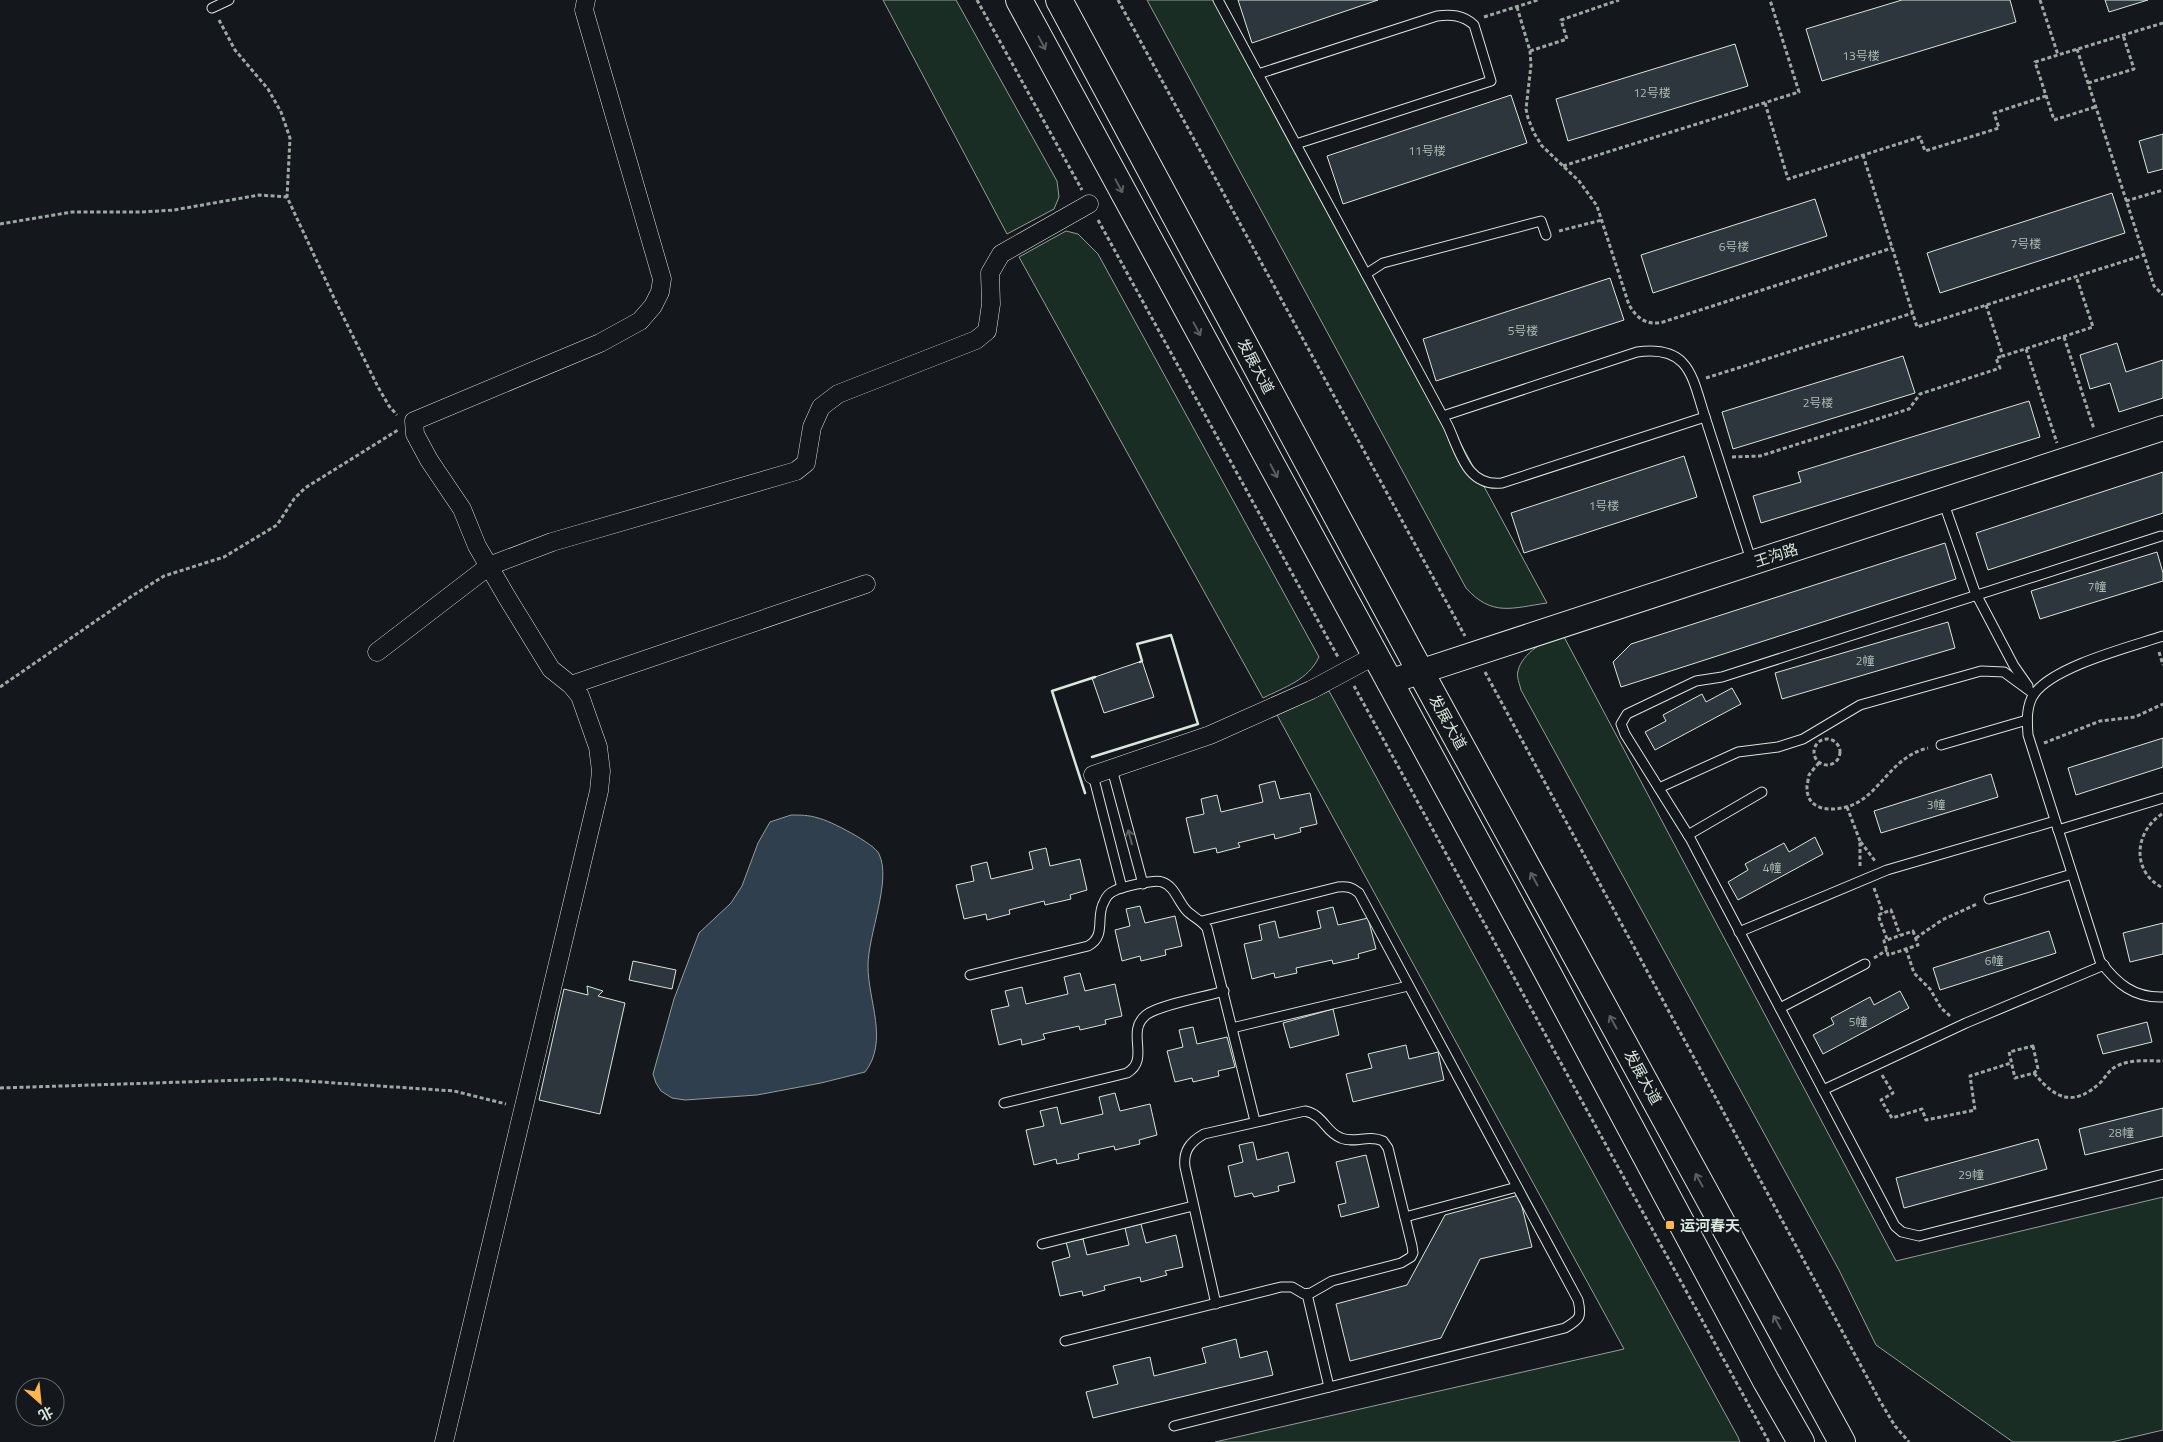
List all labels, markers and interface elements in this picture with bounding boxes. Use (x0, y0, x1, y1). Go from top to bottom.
one-way arrow (1038, 35, 1047, 50)
house number: 13号楼 (1842, 46, 1880, 65)
house number: 12号楼 (1633, 83, 1671, 102)
house number: 11号楼 (1408, 141, 1446, 160)
one-way arrow (1115, 178, 1125, 192)
house number: 7号楼 (2011, 234, 2041, 253)
house number: 6号楼 (1719, 237, 1749, 256)
one-way arrow (1192, 321, 1202, 336)
house number: 5号楼 (1508, 321, 1538, 340)
street label: 发展大道 (1232, 334, 1280, 398)
house number: 2号楼 (1803, 393, 1833, 412)
one-way arrow (1269, 464, 1279, 479)
house number: 1号楼 (1589, 496, 1619, 515)
street label: 王沟路 (1751, 537, 1801, 573)
house number: 7幢 (2088, 577, 2106, 596)
house number: 2幢 (1856, 651, 1874, 670)
street label: 发展大道 (1423, 690, 1473, 754)
house number: 3幢 (1927, 795, 1945, 814)
one-way arrow (1125, 829, 1134, 845)
house number: 4幢 (1763, 858, 1781, 877)
one-way arrow (1529, 873, 1539, 887)
house number: 6幢 (1985, 951, 2003, 970)
house number: 5幢 (1849, 1012, 1867, 1031)
one-way arrow (1607, 1015, 1617, 1030)
street label: 发展大道 (1618, 1045, 1668, 1109)
house number: 28幢 (2108, 1123, 2134, 1142)
house number: 29幢 (1958, 1165, 1984, 1184)
one-way arrow (1694, 1172, 1704, 1187)
place label: 运河春天 (1680, 1214, 1740, 1237)
marker: 运河春天 (1664, 1219, 1676, 1231)
one-way arrow (1772, 1315, 1782, 1330)
north arrow (15, 1377, 65, 1427)
text: 北 (35, 1401, 57, 1427)

